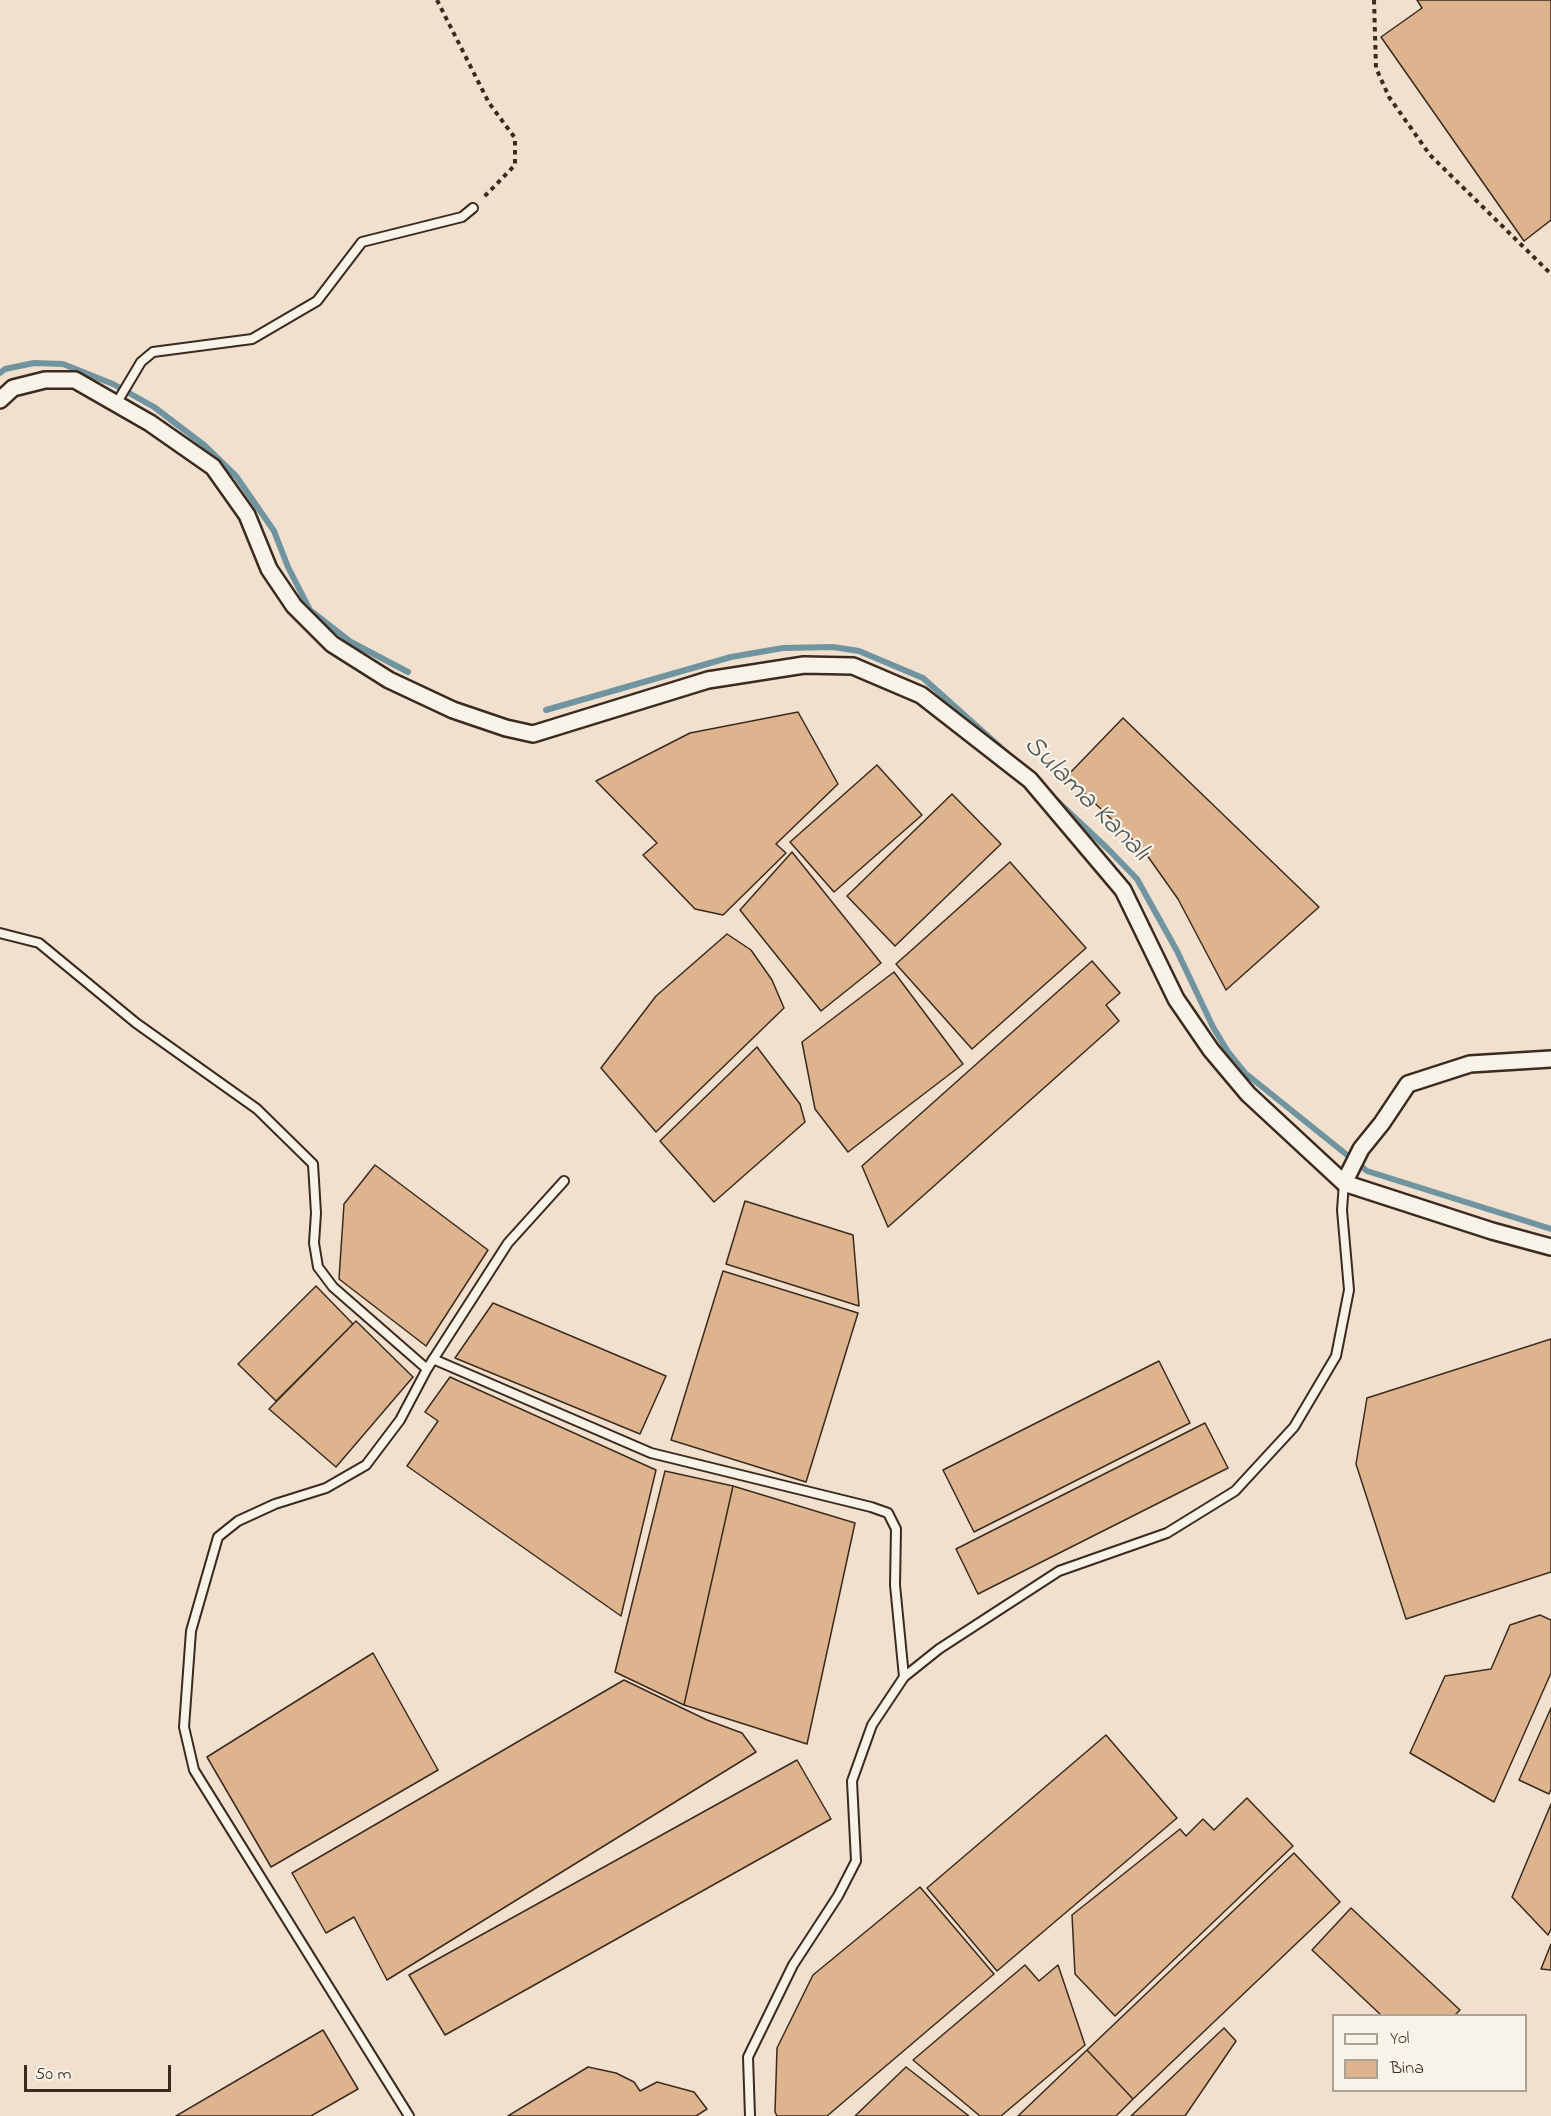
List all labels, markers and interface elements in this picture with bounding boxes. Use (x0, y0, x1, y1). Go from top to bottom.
water label: Sulama Kanalı (1015, 730, 1155, 870)
legend (1332, 2014, 1527, 2092)
text: Yol (1390, 2026, 1410, 2052)
scale bar (27, 2053, 174, 2091)
text: Bina (1390, 2056, 1424, 2082)
text: 50 m (35, 2062, 72, 2088)

